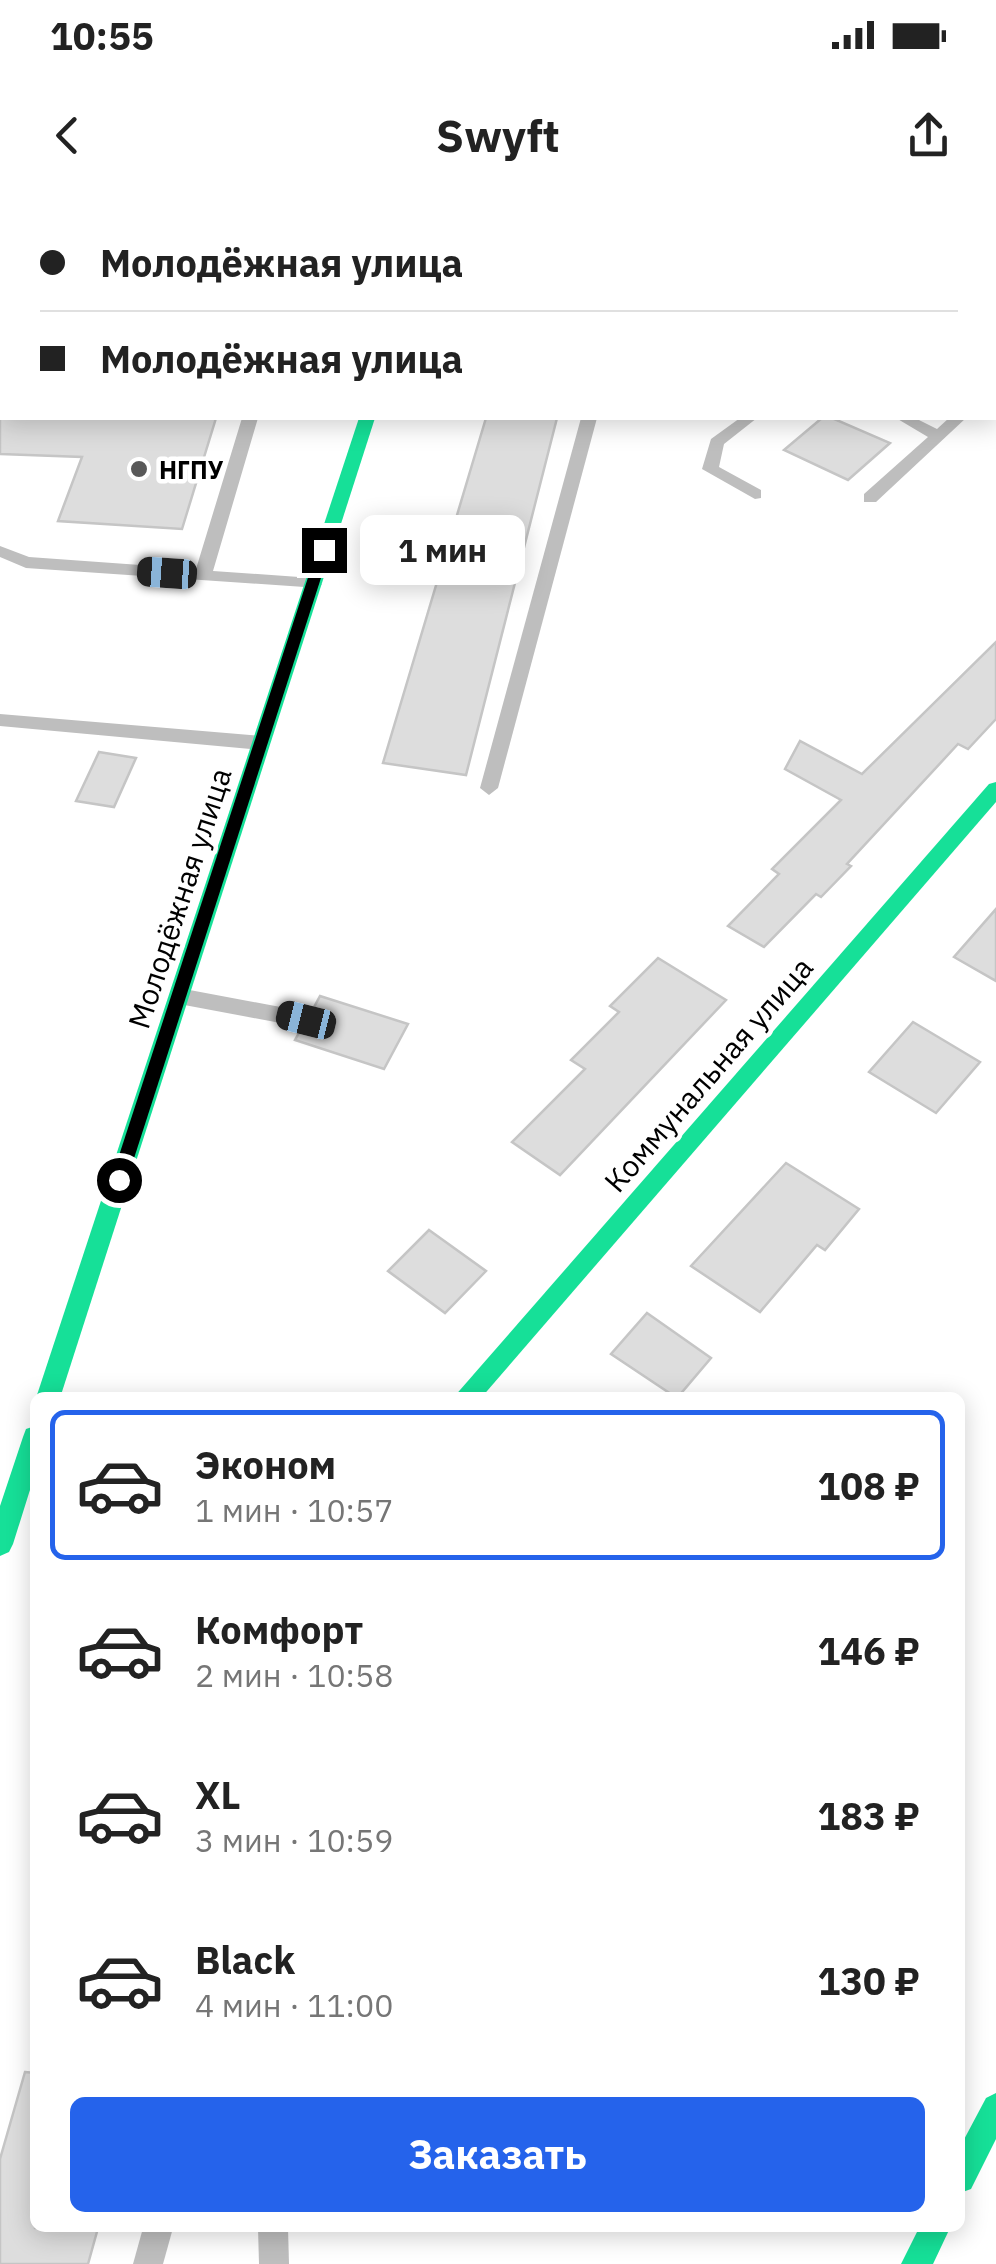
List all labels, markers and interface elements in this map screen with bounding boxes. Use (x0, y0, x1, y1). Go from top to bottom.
text: 10:55 (50, 11, 154, 60)
text: Swyft (436, 106, 560, 164)
icon: back (40, 108, 95, 163)
icon: share (901, 108, 956, 163)
text: Молодёжная улица (100, 238, 463, 287)
text: Молодёжная улица (100, 334, 463, 383)
place label: НГПУ (159, 453, 224, 486)
marker: НГПУ (128, 458, 150, 480)
callout: 1 мин (359, 515, 524, 585)
route end (302, 528, 347, 573)
text: 1 мин (398, 529, 487, 571)
car (136, 556, 198, 590)
street label: Молодёжная улица (118, 763, 240, 1033)
street label: Коммунальная улица (595, 948, 821, 1200)
car (273, 998, 339, 1042)
route start (97, 1158, 142, 1203)
icon: car (75, 1440, 165, 1530)
text: Эконом (195, 1440, 336, 1489)
text: 108 ₽ (818, 1461, 920, 1510)
text: 1 мин · 10:57 (195, 1489, 393, 1531)
icon: car (75, 1605, 165, 1695)
text: Комфорт (195, 1605, 363, 1654)
text: 146 ₽ (818, 1626, 920, 1675)
text: 2 мин · 10:58 (195, 1654, 393, 1696)
icon: car (75, 1770, 165, 1860)
text: XL (195, 1770, 241, 1819)
text: 183 ₽ (818, 1791, 920, 1840)
text: 3 мин · 10:59 (195, 1819, 393, 1861)
icon: car (75, 1935, 165, 2025)
text: Black (195, 1935, 295, 1984)
text: 130 ₽ (818, 1956, 920, 2005)
text: 4 мин · 11:00 (195, 1984, 393, 2026)
button: Заказать (70, 2097, 925, 2212)

